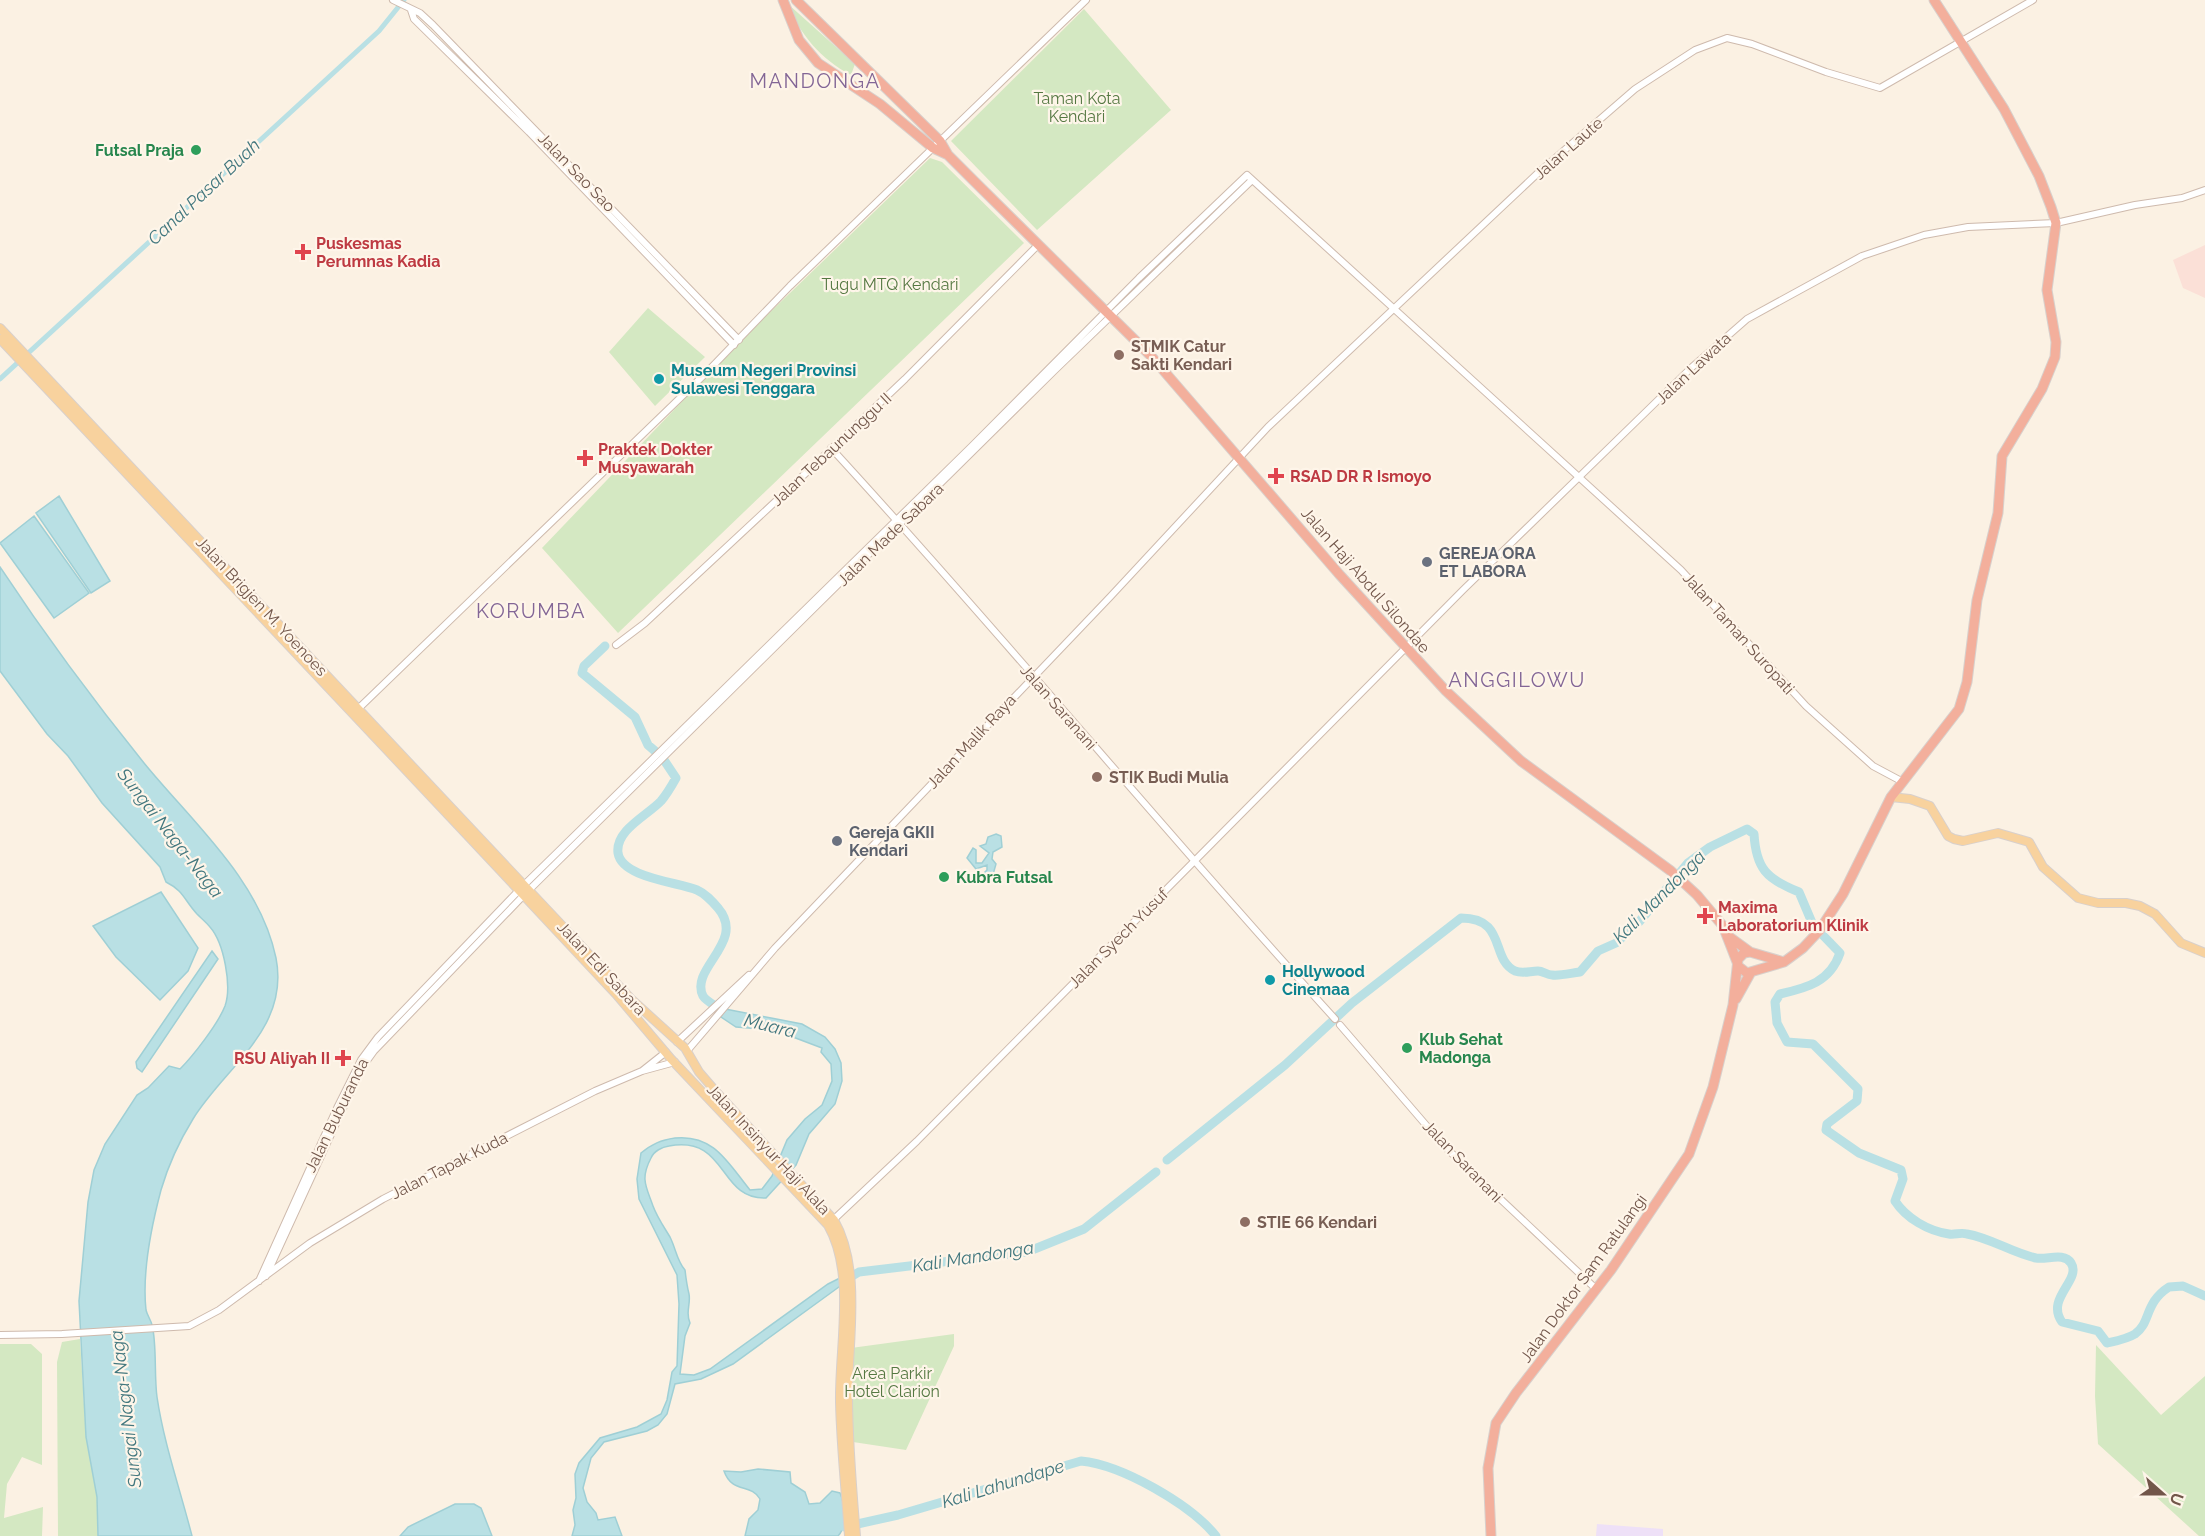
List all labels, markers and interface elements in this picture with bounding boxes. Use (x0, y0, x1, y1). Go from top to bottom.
district label: MANDONGA (749, 69, 881, 93)
park label: Taman Kota Kendari (1034, 89, 1120, 126)
street label: Jalan Laute (1530, 113, 1607, 183)
street label: Jalan Sao Sao (534, 129, 619, 216)
water label: Canal Pasar Buah (143, 134, 264, 249)
place label: Futsal Praja (95, 141, 184, 160)
marker: Futsal Praja (189, 143, 203, 157)
place label: Puskesmas Perumnas Kadia (316, 234, 440, 271)
marker: Puskesmas Perumnas Kadia (294, 243, 312, 261)
park label: Tugu MTQ Kendari (821, 275, 959, 294)
street label: Jalan Lawata (1652, 329, 1735, 408)
place label: STMIK Catur Sakti Kendari (1131, 337, 1232, 374)
marker: STMIK Catur Sakti Kendari (1112, 348, 1126, 362)
place label: Museum Negeri Provinsi Sulawesi Tenggara (671, 361, 856, 398)
marker: Museum Negeri Provinsi Sulawesi Tenggara (652, 372, 666, 386)
street label: Jalan Tebaununggu II (767, 389, 895, 510)
place label: Praktek Dokter Musyawarah (598, 440, 713, 477)
marker: Praktek Dokter Musyawarah (576, 449, 594, 467)
marker: RSAD DR R Ismoyo (1267, 467, 1285, 485)
place label: RSAD DR R Ismoyo (1290, 467, 1432, 486)
street label: Jalan Made Sabara (833, 479, 947, 590)
street label: Jalan Haji Abdul Silondae (1297, 504, 1434, 657)
street label: Jalan Brigjen M. Yoenoes (192, 533, 331, 680)
place label: GEREJA ORA ET LABORA (1439, 544, 1536, 581)
marker: GEREJA ORA ET LABORA (1420, 555, 1434, 569)
street label: Jalan Taman Suropati (1679, 568, 1798, 698)
district label: KORUMBA (476, 599, 586, 623)
street label: Jalan Saranani (1017, 661, 1101, 754)
district label: ANGGILOWU (1448, 668, 1586, 692)
street label: Jalan Malik Raya (923, 690, 1020, 792)
water label: Sungai Naga-Naga (113, 763, 228, 902)
place label: STIK Budi Mulia (1109, 768, 1229, 787)
marker: STIK Budi Mulia (1090, 770, 1104, 784)
place label: Gereja GKII Kendari (849, 823, 935, 860)
marker: Gereja GKII Kendari (830, 834, 844, 848)
water label: Kali Mandonga (1608, 846, 1710, 947)
place label: Kubra Futsal (956, 868, 1054, 887)
marker: Kubra Futsal (937, 870, 951, 884)
street label: Jalan Syech Yusuf (1065, 884, 1173, 992)
place label: Maxima Laboratorium Klinik (1718, 898, 1869, 935)
marker: Maxima Laboratorium Klinik (1696, 907, 1714, 925)
street label: Jalan Edi Sabara (553, 918, 650, 1019)
place label: Hollywood Cinemaa (1282, 962, 1365, 999)
marker: Hollywood Cinemaa (1263, 973, 1277, 987)
water label: Muara (742, 1009, 799, 1042)
place label: Klub Sehat Madonga (1419, 1030, 1503, 1067)
marker: Klub Sehat Madonga (1400, 1041, 1414, 1055)
place label: RSU Aliyah II (234, 1049, 330, 1068)
marker: RSU Aliyah II (334, 1049, 352, 1067)
street label: Jalan Buburanda (301, 1055, 372, 1175)
street label: Jalan Insinyur Haji Alala (703, 1080, 834, 1219)
street label: Jalan Saranani (1419, 1116, 1506, 1206)
street label: Jalan Tapak Kuda (388, 1128, 511, 1203)
street label: Jalan Doktor Sam Ratulangi (1516, 1191, 1651, 1366)
place label: STIE 66 Kendari (1257, 1213, 1377, 1232)
marker: STIE 66 Kendari (1238, 1215, 1252, 1229)
water label: Kali Mandonga (911, 1237, 1035, 1276)
water label: Sungai Naga-Naga (105, 1329, 146, 1490)
park label: Area Parkir Hotel Clarion (844, 1364, 940, 1401)
water label: Kali Lahundape (939, 1455, 1067, 1512)
north arrow (2133, 1464, 2193, 1524)
text: U (2166, 1490, 2188, 1508)

